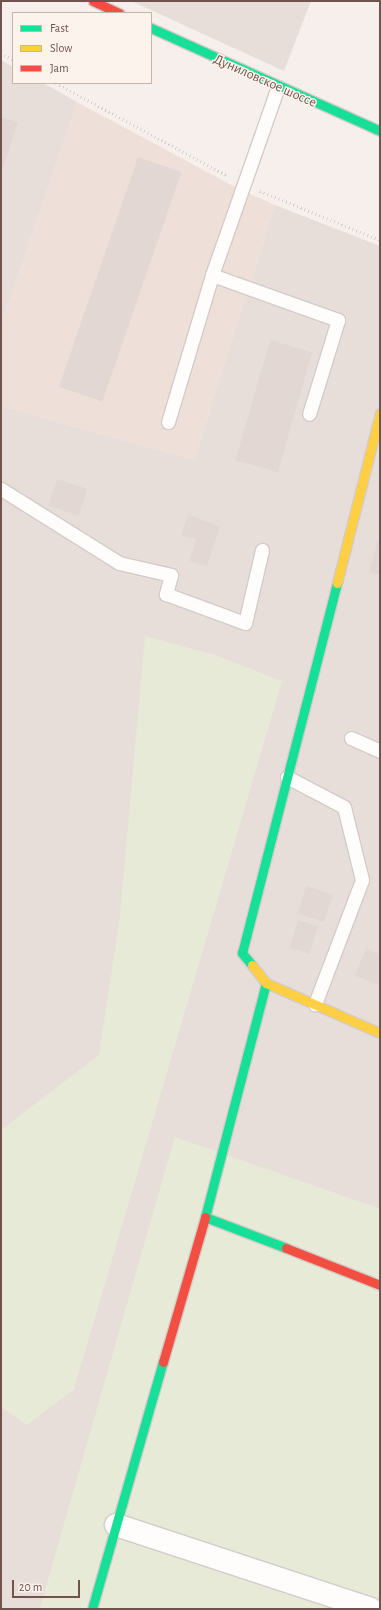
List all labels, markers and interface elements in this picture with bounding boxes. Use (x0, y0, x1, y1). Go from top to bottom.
legend (12, 12, 152, 84)
text: Fast (50, 22, 69, 34)
text: Slow (50, 42, 72, 54)
street label: Дуниловское шоссе (211, 51, 319, 111)
text: Jam (50, 62, 69, 74)
scale bar (14, 1572, 82, 1598)
text: 20 m (19, 1581, 42, 1593)

